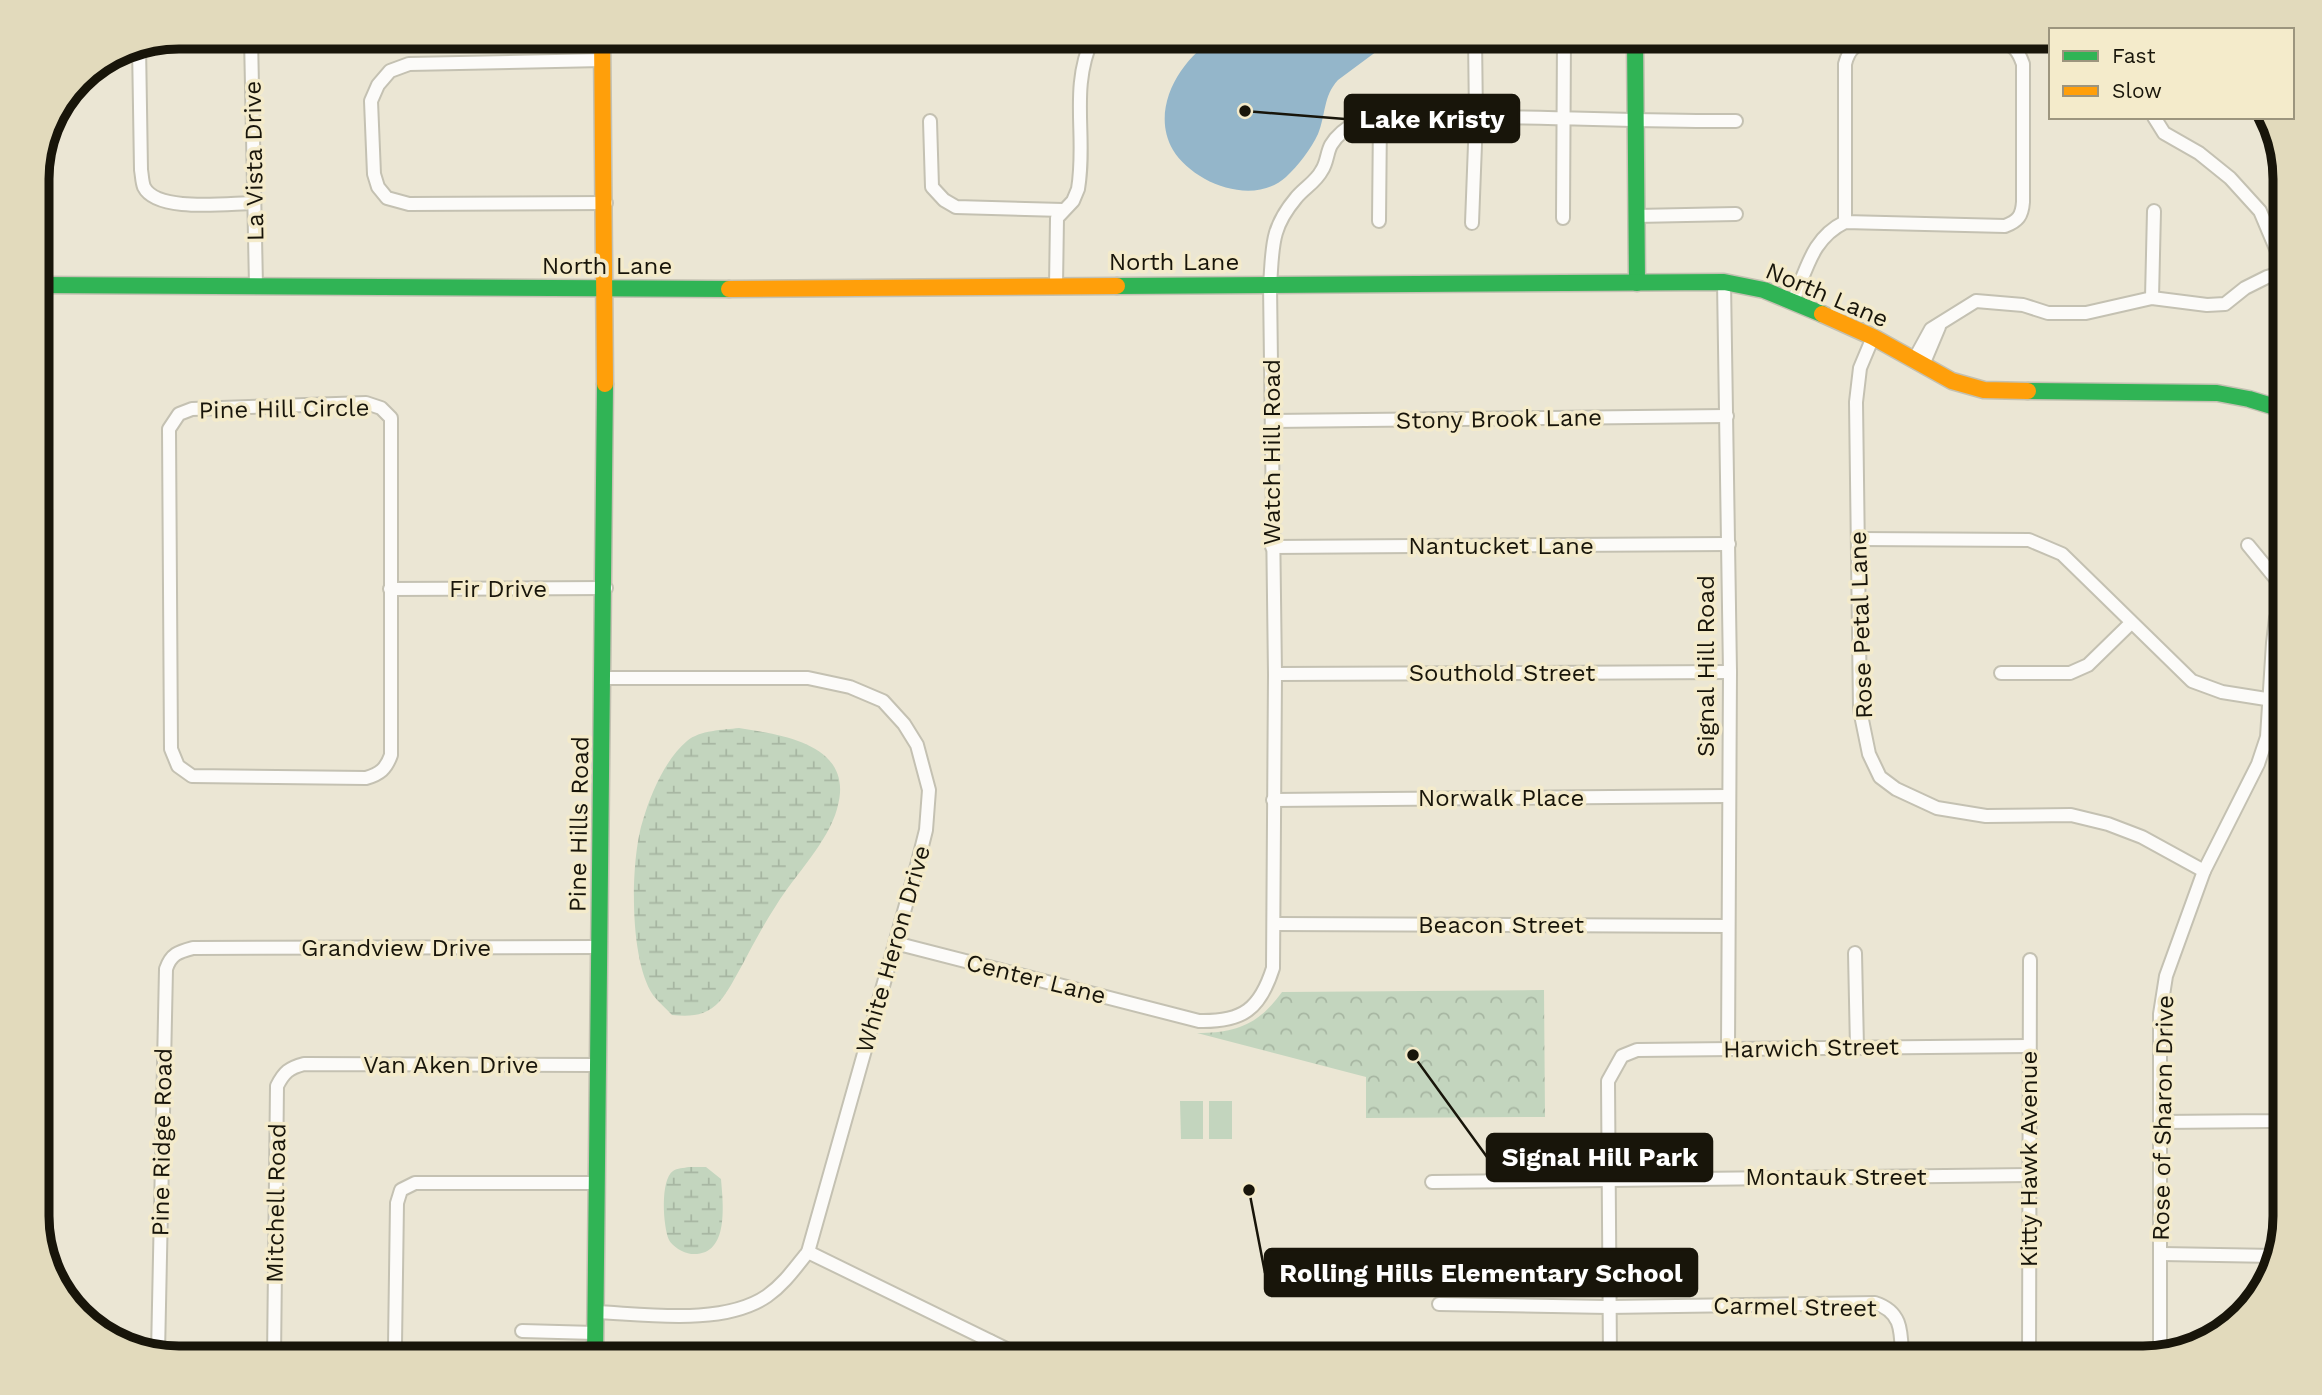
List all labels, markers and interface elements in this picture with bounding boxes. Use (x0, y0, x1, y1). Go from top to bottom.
legend (2049, 28, 2294, 119)
text: Fast (2112, 43, 2156, 68)
text: Slow (2112, 78, 2162, 103)
street label: La Vista Drive (239, 81, 269, 241)
callout: Lake Kristy (1345, 95, 1519, 142)
text: Lake Kristy (1359, 104, 1505, 134)
street label: North Lane (1109, 248, 1239, 276)
street label: North Lane (542, 252, 672, 280)
street label: North Lane (1761, 257, 1893, 333)
street label: Watch Hill Road (1258, 359, 1286, 545)
street label: Pine Hill Circle (198, 394, 370, 424)
street label: Stony Brook Lane (1396, 403, 1602, 435)
street label: Rose Petal Lane (1844, 531, 1878, 719)
street label: Nantucket Lane (1408, 532, 1594, 560)
street label: Fir Drive (449, 575, 547, 603)
street label: Signal Hill Road (1692, 575, 1720, 757)
street label: Southold Street (1409, 659, 1595, 687)
street label: Pine Hills Road (563, 736, 595, 912)
street label: Norwalk Place (1418, 784, 1584, 812)
street label: White Heron Drive (850, 842, 936, 1056)
street label: Beacon Street (1418, 911, 1584, 939)
street label: Grandview Drive (301, 934, 491, 962)
street label: Center Lane (963, 948, 1109, 1010)
street label: Rose of Sharon Drive (2147, 995, 2179, 1241)
street label: Harwich Street (1723, 1032, 1899, 1064)
street label: Pine Ridge Road (146, 1047, 178, 1237)
street label: Van Aken Drive (363, 1051, 539, 1079)
street label: Kitty Hawk Avenue (2015, 1051, 2043, 1267)
street label: Mitchell Road (261, 1123, 291, 1283)
callout: Signal Hill Park (1487, 1134, 1712, 1181)
text: Signal Hill Park (1502, 1142, 1699, 1172)
street label: Montauk Street (1745, 1163, 1927, 1191)
callout: Rolling Hills Elementary School (1265, 1249, 1697, 1296)
text: Rolling Hills Elementary School (1279, 1258, 1683, 1288)
street label: Carmel Street (1713, 1292, 1877, 1322)

